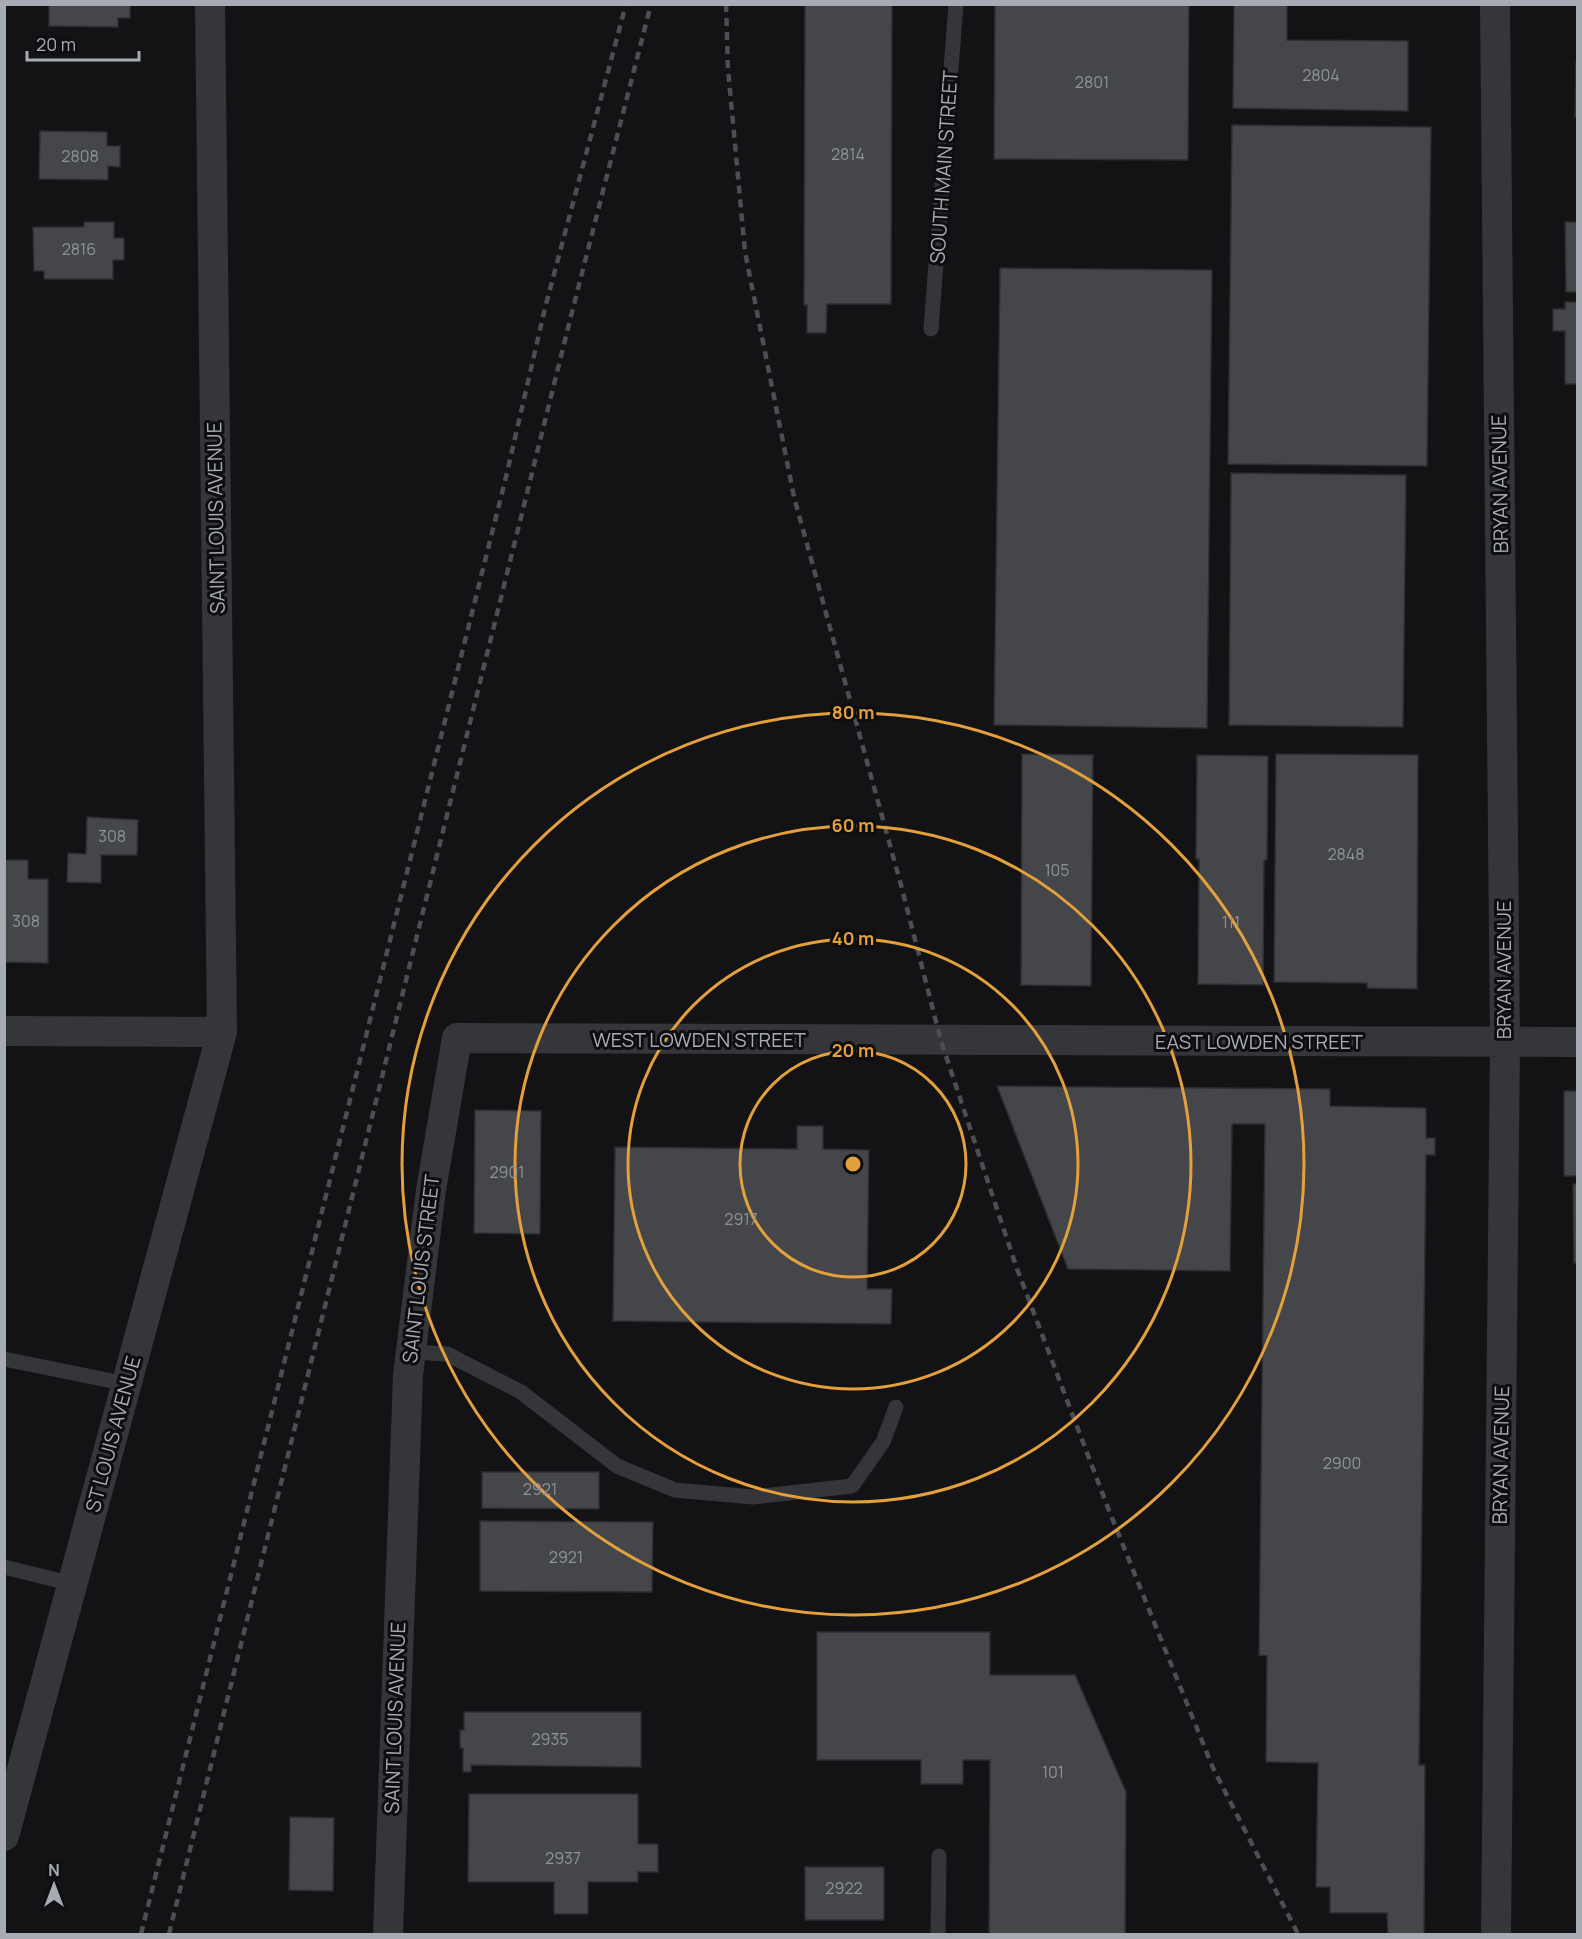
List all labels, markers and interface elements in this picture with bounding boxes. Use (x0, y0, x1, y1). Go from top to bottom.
scale bar (27, 24, 140, 62)
text: 20 m (36, 32, 76, 56)
house number: 2804 (1302, 64, 1340, 86)
street label: SOUTH MAIN STREET (923, 69, 964, 265)
house number: 2801 (1075, 71, 1109, 93)
house number: 2814 (831, 143, 865, 165)
house number: 2808 (61, 145, 99, 167)
house number: 2816 (62, 238, 96, 260)
street label: BRYAN AVENUE (1485, 414, 1514, 554)
street label: SAINT LOUIS AVENUE (200, 422, 231, 614)
text: 80 m (832, 700, 874, 724)
text: 60 m (832, 813, 874, 837)
house number: 308 (98, 825, 126, 847)
house number: 2848 (1327, 843, 1365, 865)
house number: 105 (1044, 859, 1070, 881)
street label: BRYAN AVENUE (1490, 901, 1517, 1039)
house number: 308 (12, 910, 40, 932)
house number: 111 (1222, 911, 1240, 933)
text: 40 m (832, 926, 874, 950)
street label: WEST LOWDEN STREET (592, 1026, 806, 1053)
street label: EAST LOWDEN STREET (1155, 1028, 1363, 1055)
text: 20 m (832, 1038, 874, 1062)
centre of rings (843, 1154, 863, 1174)
house number: 2901 (489, 1161, 525, 1183)
street label: SAINT LOUIS STREET (396, 1173, 445, 1365)
house number: 2917 (724, 1208, 758, 1230)
street label: ST LOUIS AVENUE (79, 1353, 146, 1515)
street label: BRYAN AVENUE (1486, 1385, 1515, 1525)
house number: 2900 (1323, 1452, 1361, 1474)
house number: 2921 (523, 1478, 557, 1500)
house number: 2921 (549, 1546, 583, 1568)
street label: SAINT LOUIS AVENUE (378, 1622, 411, 1814)
house number: 2935 (531, 1728, 569, 1750)
house number: 101 (1042, 1761, 1064, 1783)
house number: 2937 (545, 1847, 581, 1869)
north arrow (24, 1855, 84, 1915)
text: N (48, 1859, 60, 1881)
house number: 2922 (825, 1877, 863, 1899)

